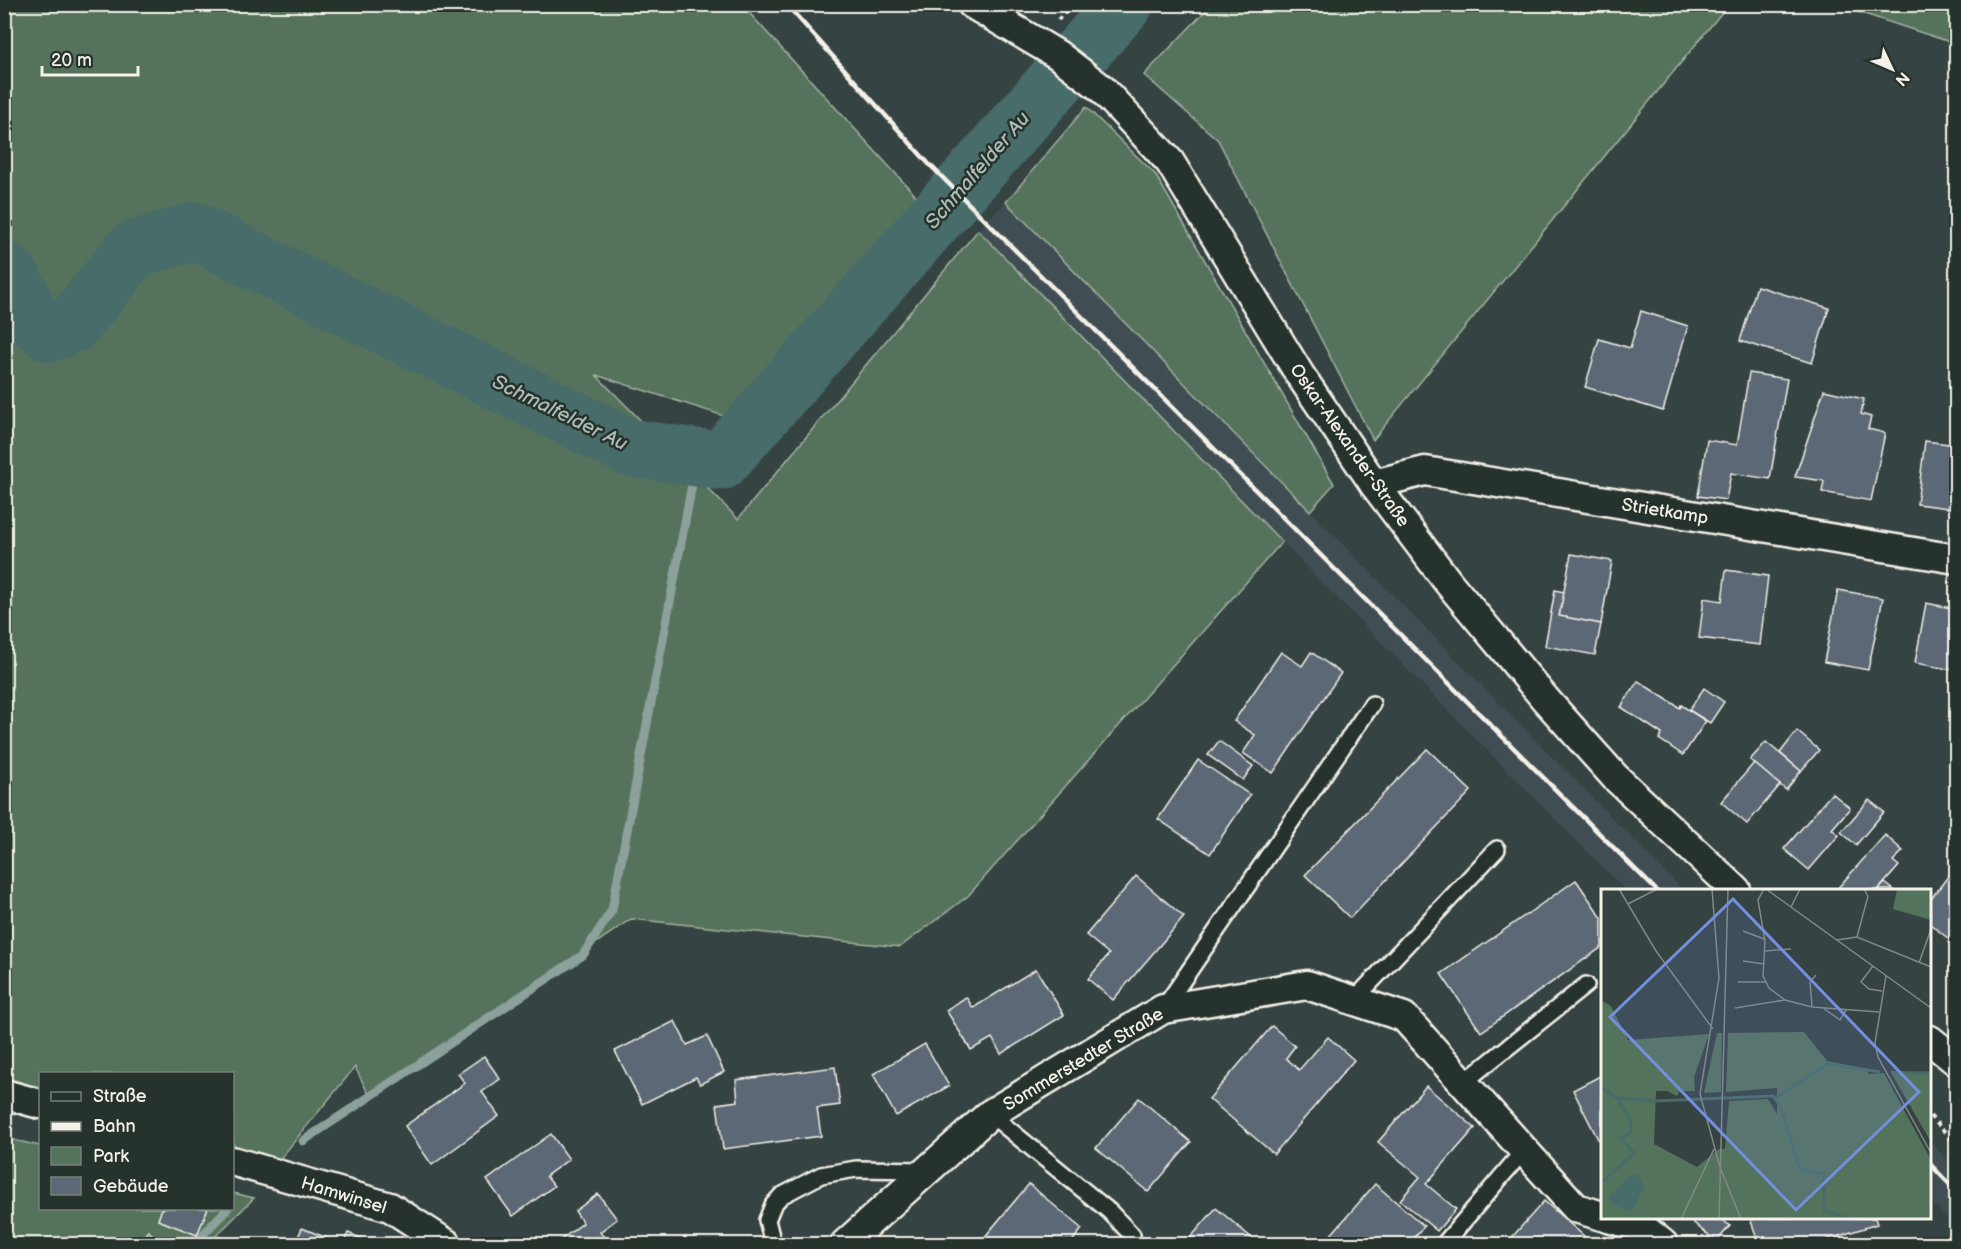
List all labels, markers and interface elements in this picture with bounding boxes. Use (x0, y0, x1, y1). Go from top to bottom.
scale bar (42, 39, 138, 77)
north arrow (1862, 39, 1922, 99)
text: 20 m (51, 50, 92, 71)
text: N (1891, 67, 1913, 89)
water label: Schmalfelder Au (920, 107, 1035, 234)
street label: Oskar-Alexander-Straße (1285, 360, 1414, 531)
water label: Schmalfelder Au (488, 370, 631, 456)
street label: Strietkamp (1620, 494, 1710, 529)
inset map (1601, 889, 1931, 1219)
street label: Sommerstedter Straße (999, 1003, 1167, 1116)
legend (39, 1072, 234, 1210)
text: Straße (93, 1086, 147, 1107)
text: Bahn (93, 1116, 136, 1137)
text: Park (93, 1146, 129, 1167)
street label: Hamwinsel (299, 1173, 389, 1218)
text: Gebäude (93, 1176, 169, 1197)

